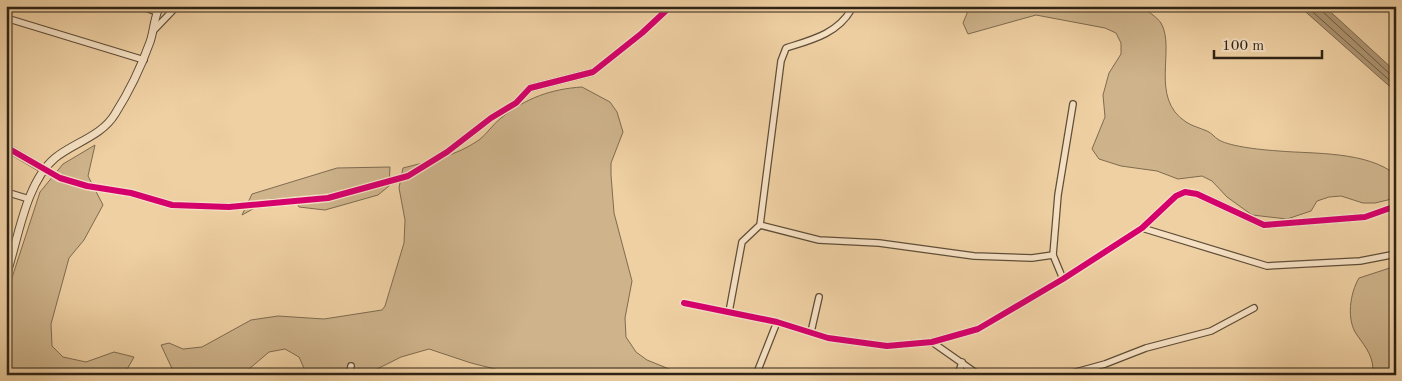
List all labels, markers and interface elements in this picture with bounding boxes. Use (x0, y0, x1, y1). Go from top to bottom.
scale bar (1214, 28, 1322, 60)
text: 100 m (1222, 39, 1264, 54)

